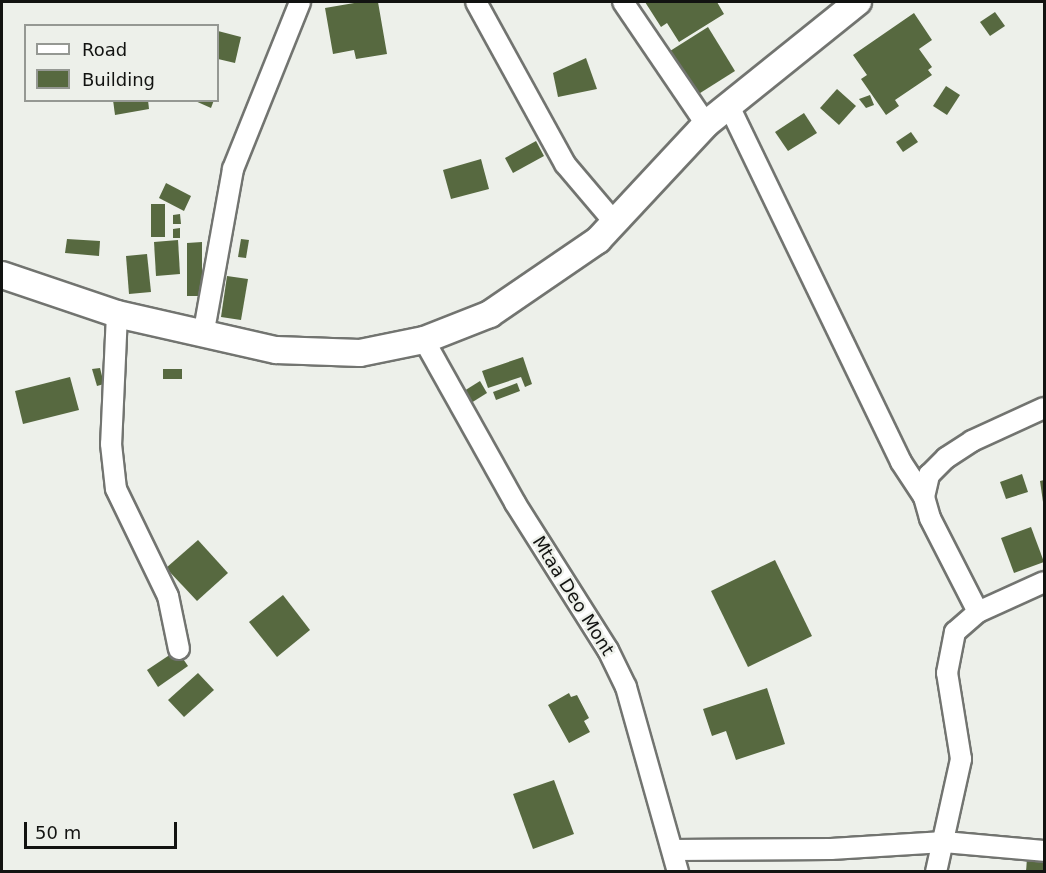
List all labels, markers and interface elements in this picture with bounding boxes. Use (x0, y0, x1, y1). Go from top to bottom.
legend (24, 24, 219, 102)
text: Road (82, 39, 127, 60)
text: Building (82, 69, 155, 90)
street label: Mtaa Deo Mont (528, 532, 618, 660)
scale bar (27, 810, 180, 848)
text: 50 m (35, 822, 81, 843)

